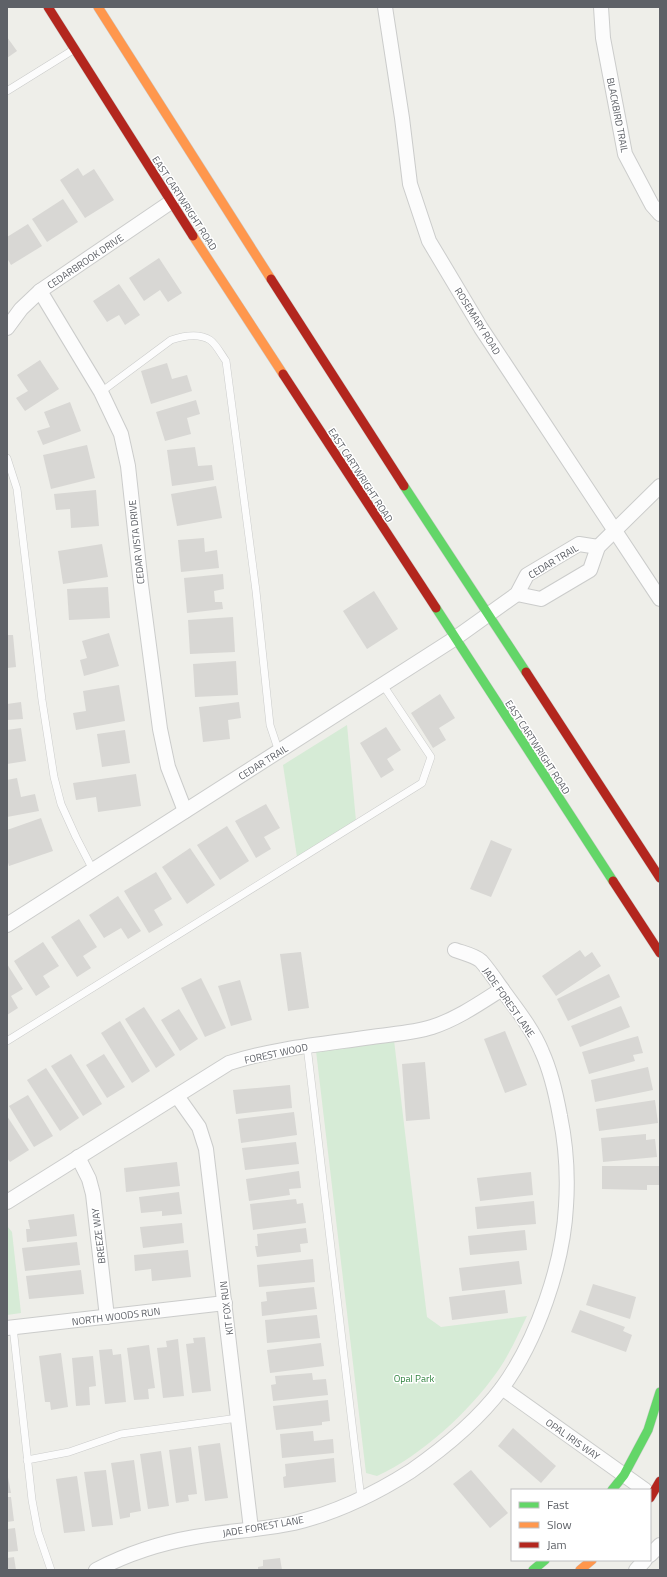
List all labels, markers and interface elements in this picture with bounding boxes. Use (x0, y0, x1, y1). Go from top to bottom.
street label: BLACKBIRD TRAIL (603, 76, 632, 154)
street label: EAST CARTWRIGHT ROAD (148, 153, 221, 253)
street label: CEDARBROOK DRIVE (44, 230, 127, 293)
street label: ROSEMARY ROAD (451, 285, 504, 358)
street label: EAST CARTWRIGHT ROAD (324, 425, 397, 525)
street label: CEDAR VISTA DRIVE (125, 499, 148, 585)
street label: CEDAR TRAIL (525, 540, 581, 582)
street label: EAST CARTWRIGHT ROAD (501, 697, 574, 797)
street label: CEDAR TRAIL (235, 741, 291, 784)
street label: JADE FOREST LANE (479, 964, 539, 1041)
street label: FOREST WOOD (243, 1039, 309, 1068)
street label: BREEZE WAY (88, 1207, 109, 1265)
street label: KIT FOX RUN (216, 1280, 237, 1336)
street label: NORTH WOODS RUN (71, 1304, 161, 1329)
park label: Opal Park (394, 1371, 434, 1386)
street label: OPAL IRIS WAY (542, 1415, 603, 1464)
legend (511, 1489, 651, 1561)
text: Fast (547, 1495, 570, 1514)
street label: JADE FOREST LANE (221, 1512, 305, 1541)
text: Slow (547, 1515, 572, 1534)
text: Jam (547, 1535, 567, 1554)

